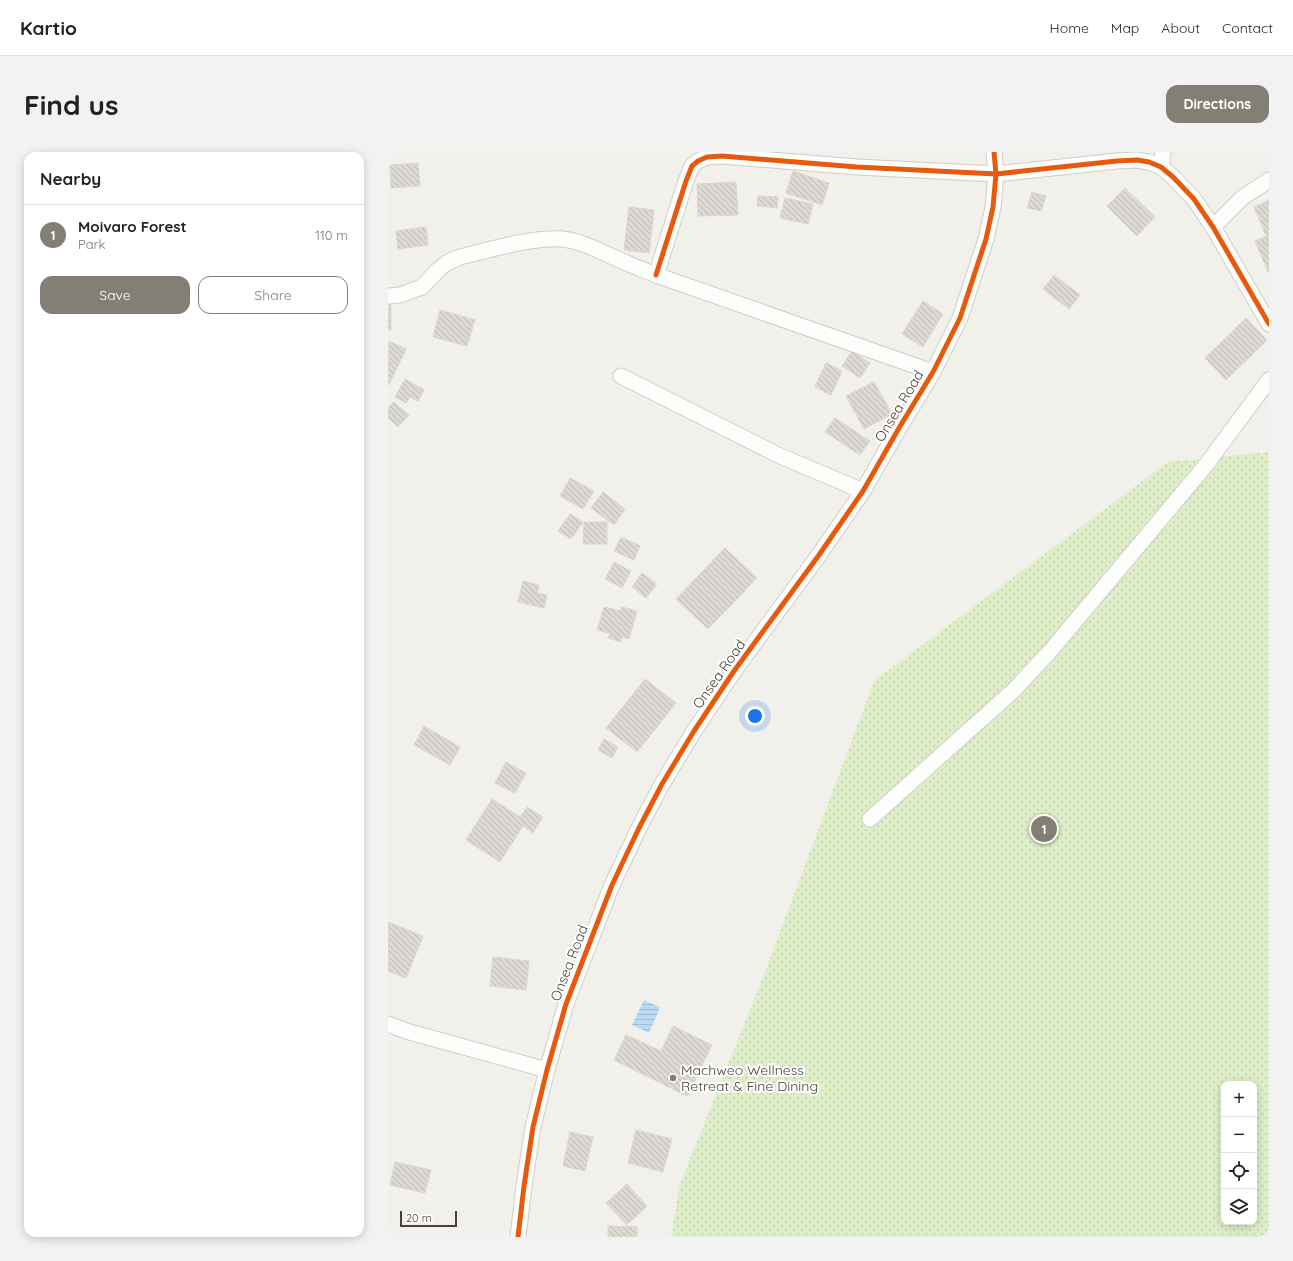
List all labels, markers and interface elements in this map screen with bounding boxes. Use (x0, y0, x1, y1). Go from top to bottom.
text: Kartio (20, 16, 77, 40)
text: Home (1050, 19, 1089, 37)
text: Map (1111, 19, 1139, 37)
text: About (1161, 19, 1200, 37)
text: Contact (1222, 19, 1273, 37)
button: Directions (1166, 85, 1269, 123)
text: Find us (24, 87, 118, 122)
text: Nearby (40, 168, 101, 189)
text: Moivaro Forest (78, 217, 187, 236)
text: 1 (50, 227, 56, 243)
text: 110 m (315, 227, 348, 243)
text: Park (78, 236, 106, 252)
button: Save (40, 276, 190, 314)
button: Share (198, 276, 348, 314)
street label: Onsea Road (871, 367, 927, 445)
street label: Onsea Road (689, 636, 749, 712)
your location (745, 706, 765, 726)
pin: 1 (1031, 814, 1057, 844)
street label: Onsea Road (546, 922, 592, 1004)
place label: Machweo Wellness Retreat & Fine Dining (681, 1061, 818, 1095)
marker: Machweo Wellness Retreat & Fine Dining (668, 1073, 678, 1083)
map controls (1221, 1081, 1257, 1225)
button: + (1221, 1081, 1257, 1117)
button: − (1221, 1117, 1257, 1153)
button: locate (1221, 1153, 1257, 1189)
button: layers (1221, 1189, 1257, 1225)
scale bar (400, 1209, 457, 1228)
text: 20 m (406, 1211, 432, 1225)

